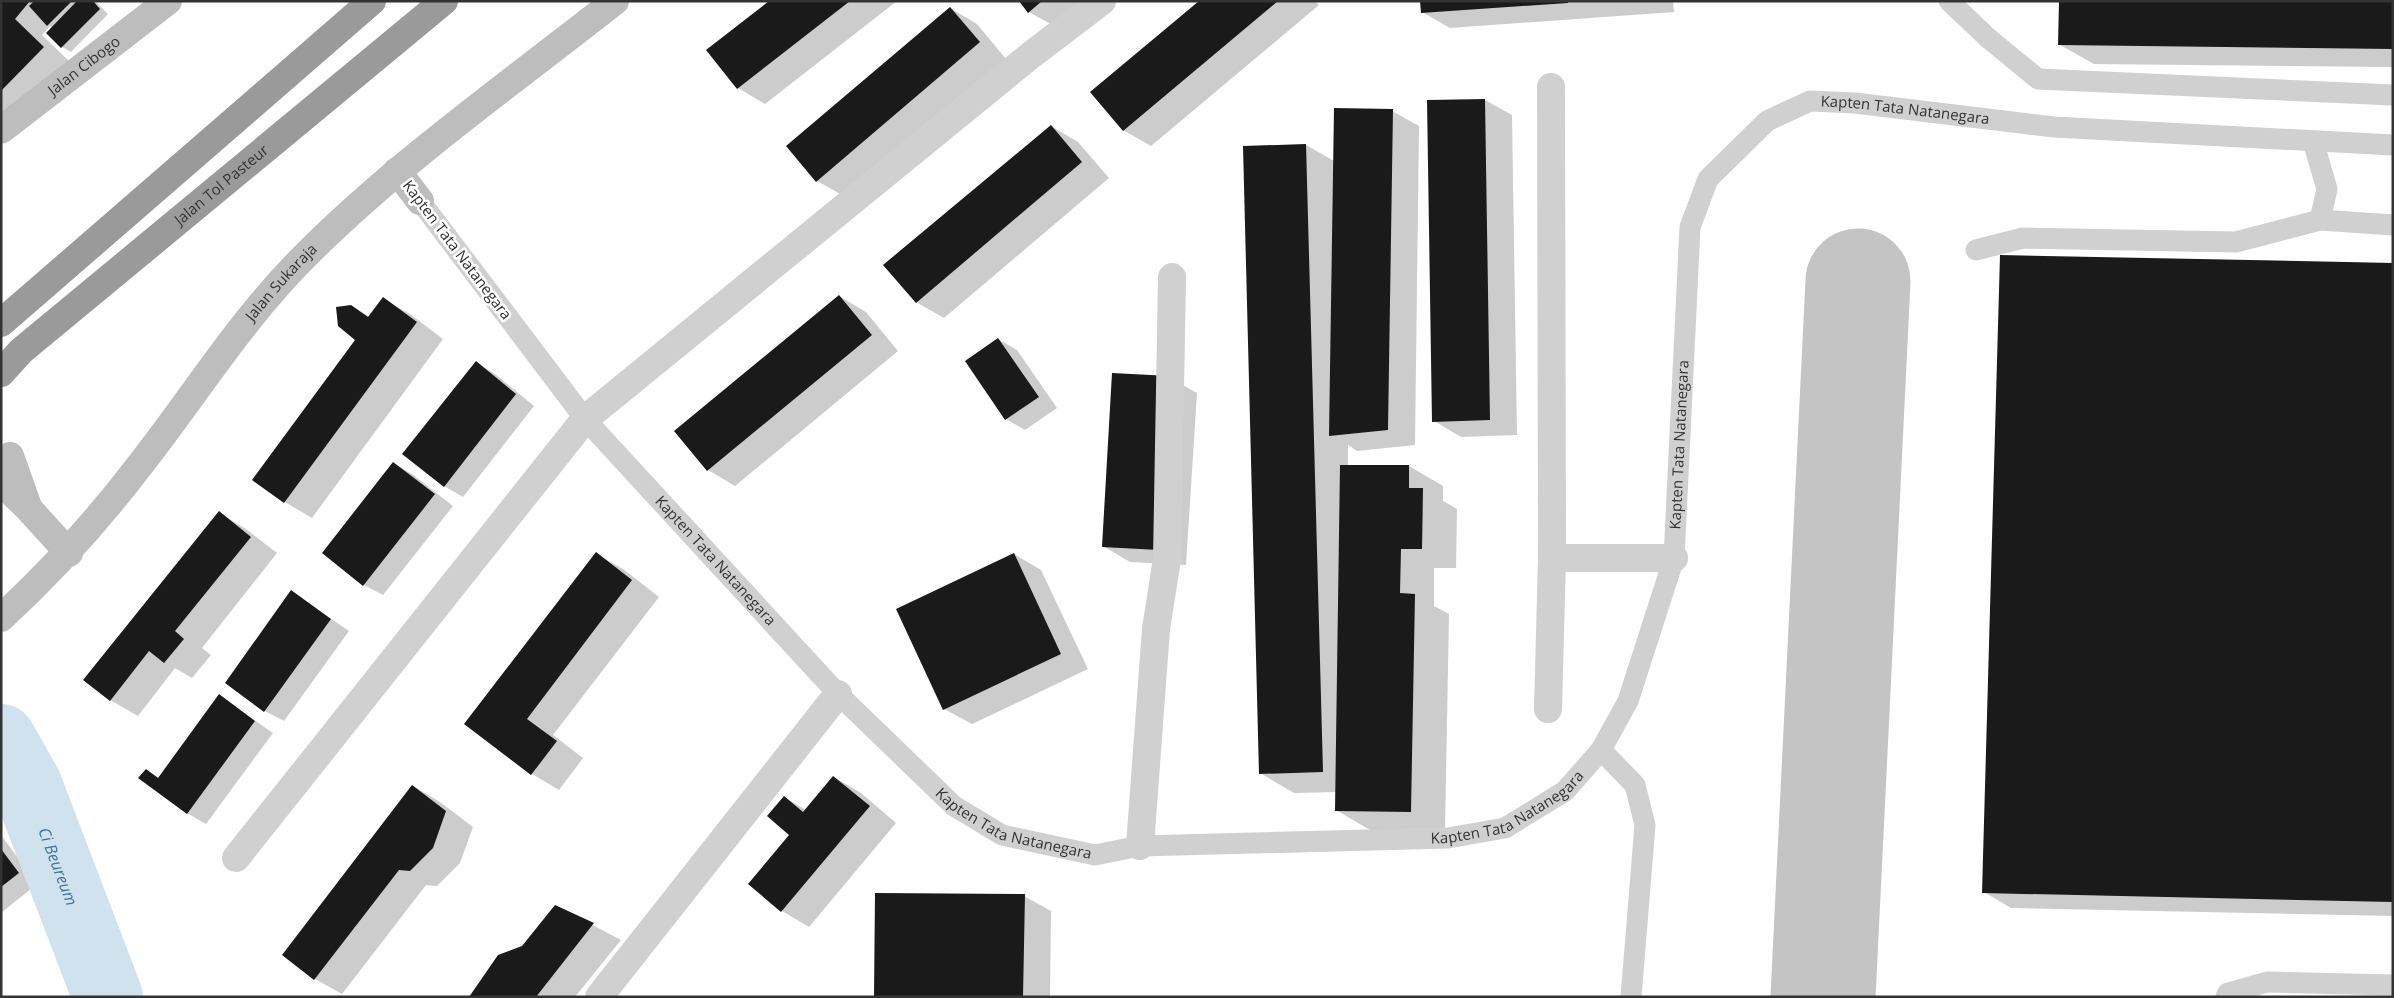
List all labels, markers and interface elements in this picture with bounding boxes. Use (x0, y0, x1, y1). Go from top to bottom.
street label: Jalan Cibogo (42, 31, 124, 101)
street label: Kapten Tata Natanegara (1820, 90, 1991, 128)
street label: Jalan Tol Pasteur (168, 140, 272, 230)
street label: Kapten Tata Natanegara (399, 176, 517, 323)
street label: Jalan Sukaraja (239, 239, 321, 326)
street label: Kapten Tata Natanegara (1664, 359, 1693, 530)
street label: Kapten Tata Natanegara (651, 491, 781, 629)
street label: Kapten Tata Natanegara (1430, 766, 1588, 847)
street label: Kapten Tata Natanegara (932, 783, 1094, 863)
water label: Ci Beureum (33, 824, 83, 909)

